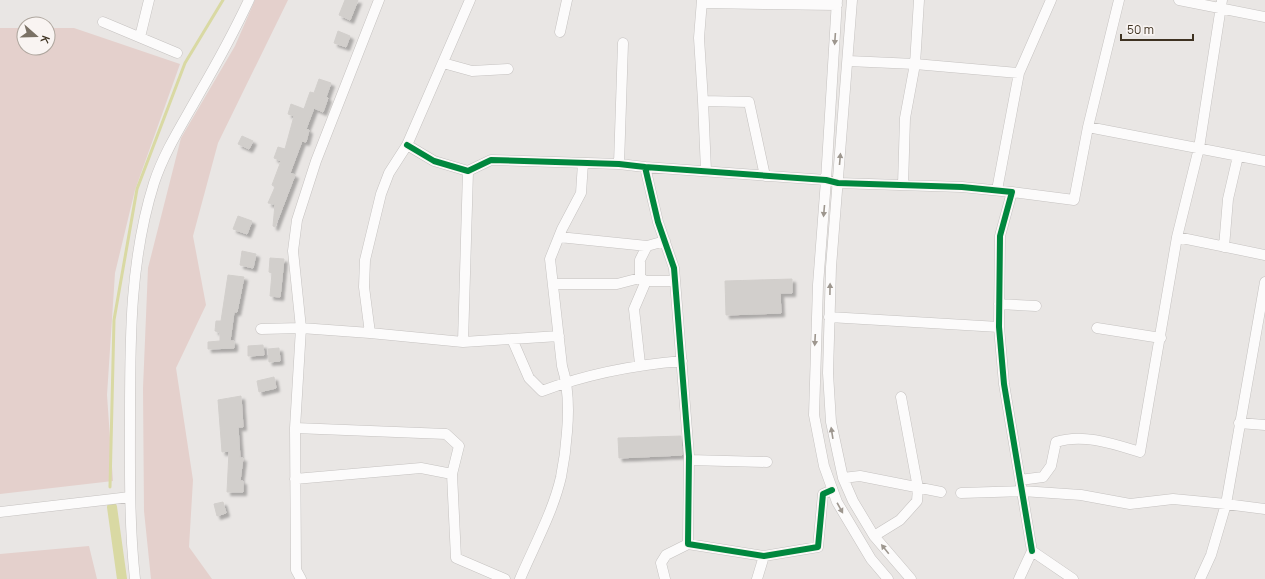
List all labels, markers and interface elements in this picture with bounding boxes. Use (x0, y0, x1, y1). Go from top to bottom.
north arrow (16, 16, 56, 56)
scale bar (1121, 16, 1193, 42)
text: 50 m (1127, 21, 1154, 38)
one-way arrow (832, 33, 838, 46)
text: K (37, 34, 54, 46)
one-way arrow (837, 153, 844, 165)
one-way arrow (820, 205, 827, 217)
one-way arrow (827, 282, 833, 295)
one-way arrow (812, 334, 818, 347)
one-way arrow (829, 427, 835, 439)
one-way arrow (837, 502, 844, 514)
one-way arrow (881, 544, 890, 555)

